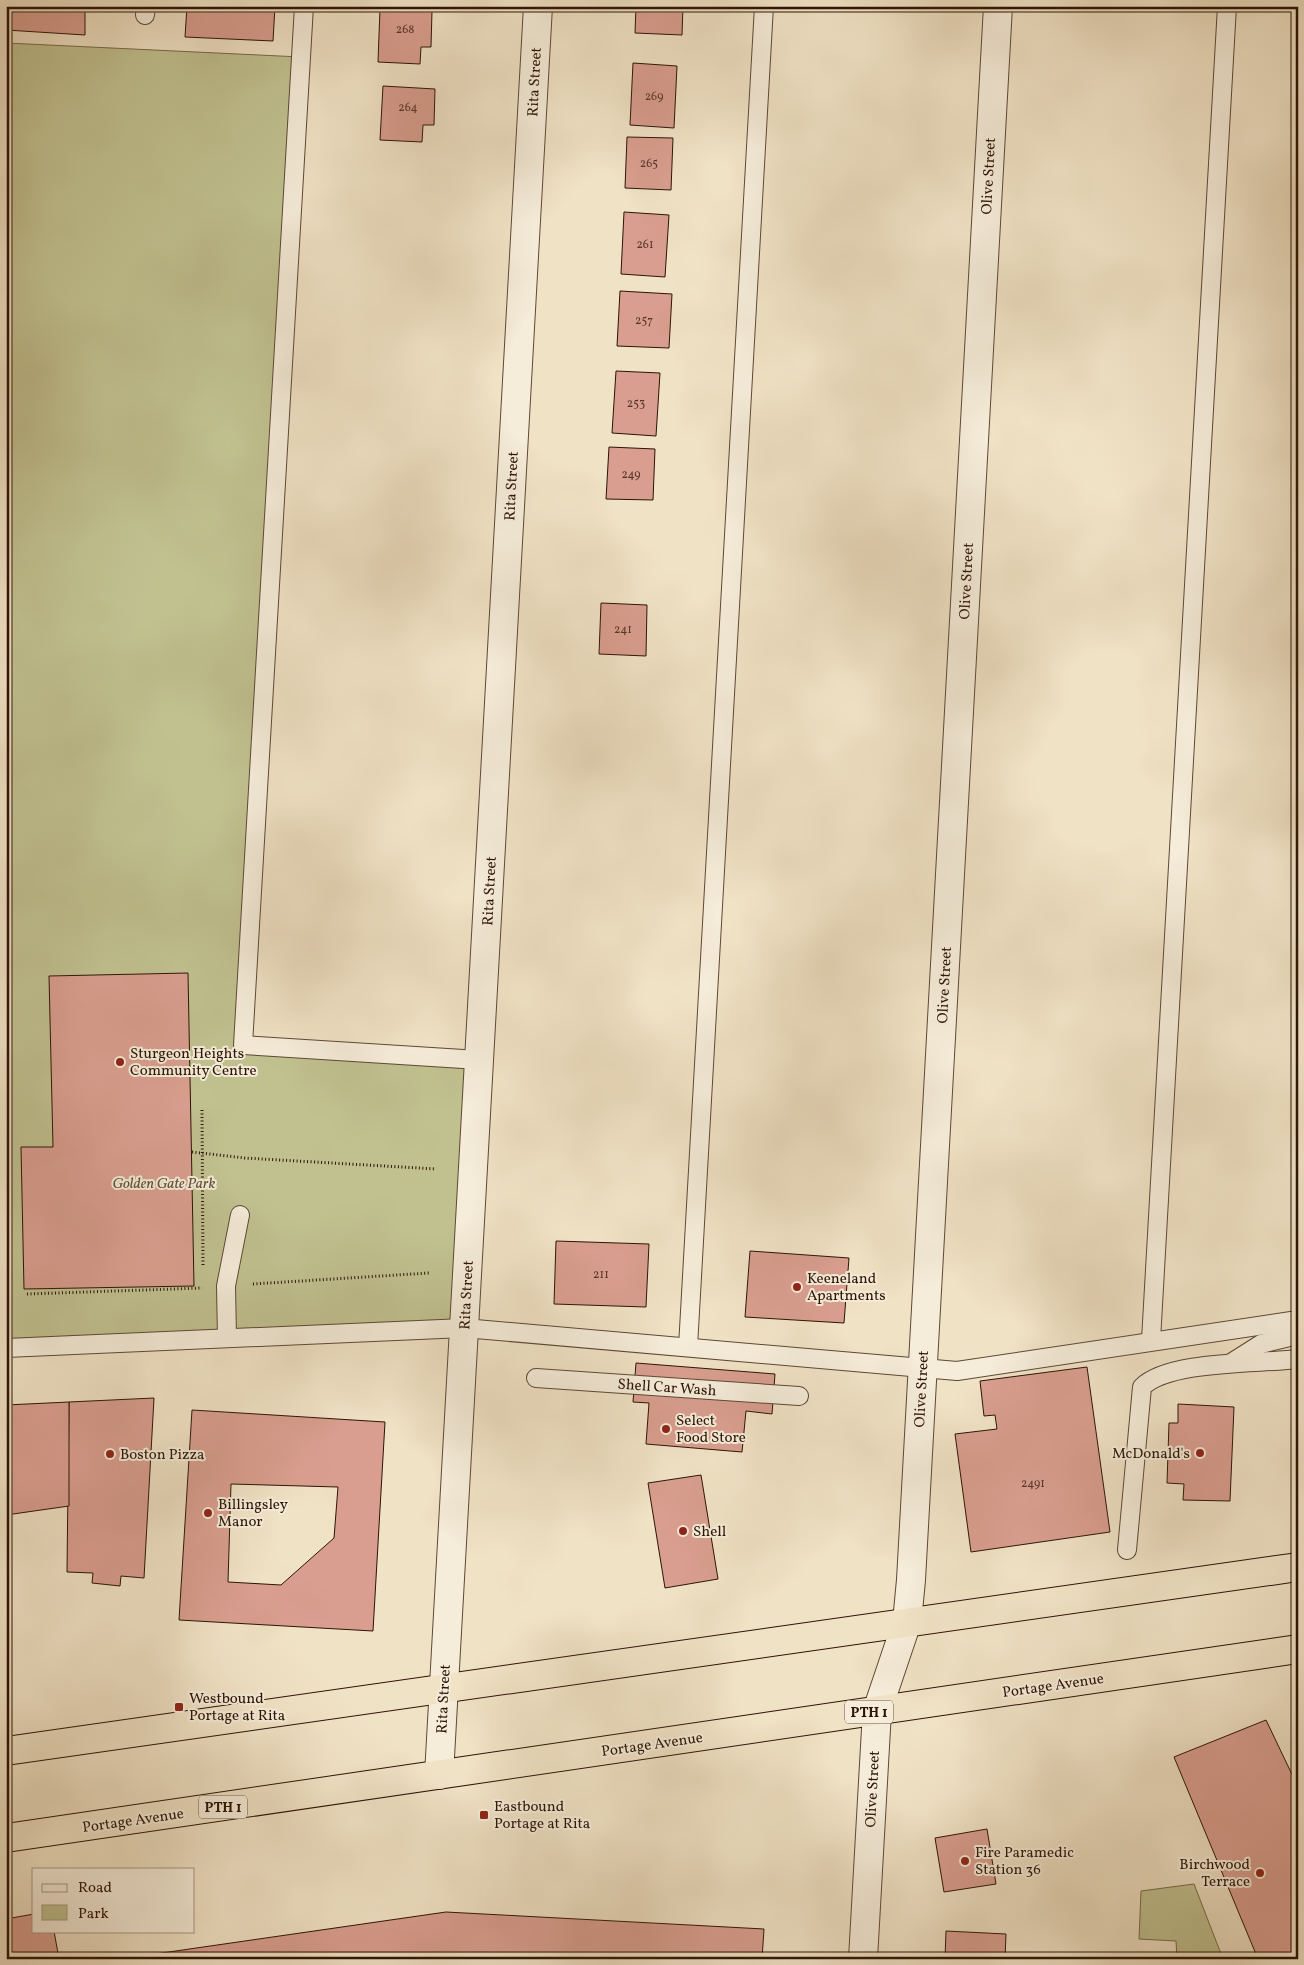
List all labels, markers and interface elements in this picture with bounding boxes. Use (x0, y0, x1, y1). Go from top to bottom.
house number: 268 (396, 22, 414, 38)
street label: Rita Street (523, 47, 548, 117)
house number: 269 (645, 89, 663, 105)
house number: 264 (398, 100, 418, 116)
street label: Olive Street (977, 137, 1002, 215)
house number: 265 (640, 156, 658, 172)
house number: 261 (636, 237, 654, 253)
house number: 257 (635, 313, 653, 329)
house number: 253 (627, 396, 645, 412)
street label: Rita Street (500, 451, 525, 521)
house number: 249 (621, 467, 641, 483)
street label: Olive Street (955, 542, 980, 620)
house number: 241 (614, 622, 632, 638)
street label: Rita Street (478, 856, 503, 926)
street label: Olive Street (933, 946, 958, 1024)
place label: Sturgeon Heights Community Centre (130, 1044, 257, 1082)
marker: Sturgeon Heights Community Centre (114, 1056, 126, 1068)
park label: Golden Gate Park (113, 1174, 215, 1195)
street label: Rita Street (455, 1260, 480, 1330)
house number: 211 (593, 1267, 609, 1283)
place label: Keeneland Apartments (807, 1269, 886, 1307)
marker: Keeneland Apartments (791, 1281, 803, 1293)
street label: Olive Street (910, 1350, 935, 1428)
street label: Shell Car Wash (617, 1375, 717, 1402)
place label: Select Food Store (676, 1411, 746, 1449)
marker: Select Food Store (660, 1423, 672, 1435)
place label: McDonald's (1112, 1444, 1190, 1465)
place label: Boston Pizza (120, 1445, 205, 1466)
marker: McDonald's (1194, 1447, 1206, 1459)
marker: Boston Pizza (104, 1448, 116, 1460)
house number: 2491 (1021, 1476, 1045, 1492)
place label: Billingsley Manor (218, 1495, 288, 1533)
marker: Billingsley Manor (202, 1507, 214, 1519)
place label: Shell (693, 1522, 726, 1543)
marker: Shell (677, 1525, 689, 1537)
street label: Rita Street (432, 1664, 457, 1734)
street label: Portage Avenue (1001, 1669, 1105, 1704)
place label: Westbound Portage at Rita (189, 1689, 285, 1727)
road number: PTH 1 (845, 1700, 893, 1724)
marker: Westbound Portage at Rita (173, 1701, 185, 1713)
street label: Portage Avenue (600, 1728, 704, 1763)
street label: Olive Street (861, 1750, 886, 1828)
road number: PTH 1 (199, 1795, 247, 1818)
place label: Eastbound Portage at Rita (494, 1797, 590, 1835)
street label: Portage Avenue (81, 1804, 185, 1839)
marker: Eastbound Portage at Rita (478, 1809, 490, 1821)
place label: Fire Paramedic Station 36 (975, 1843, 1074, 1881)
marker: Fire Paramedic Station 36 (959, 1855, 971, 1867)
place label: Birchwood Terrace (1179, 1855, 1250, 1893)
marker: Birchwood Terrace (1254, 1867, 1266, 1879)
legend (32, 1868, 195, 1932)
text: Road (78, 1878, 112, 1899)
text: Park (78, 1904, 109, 1925)

